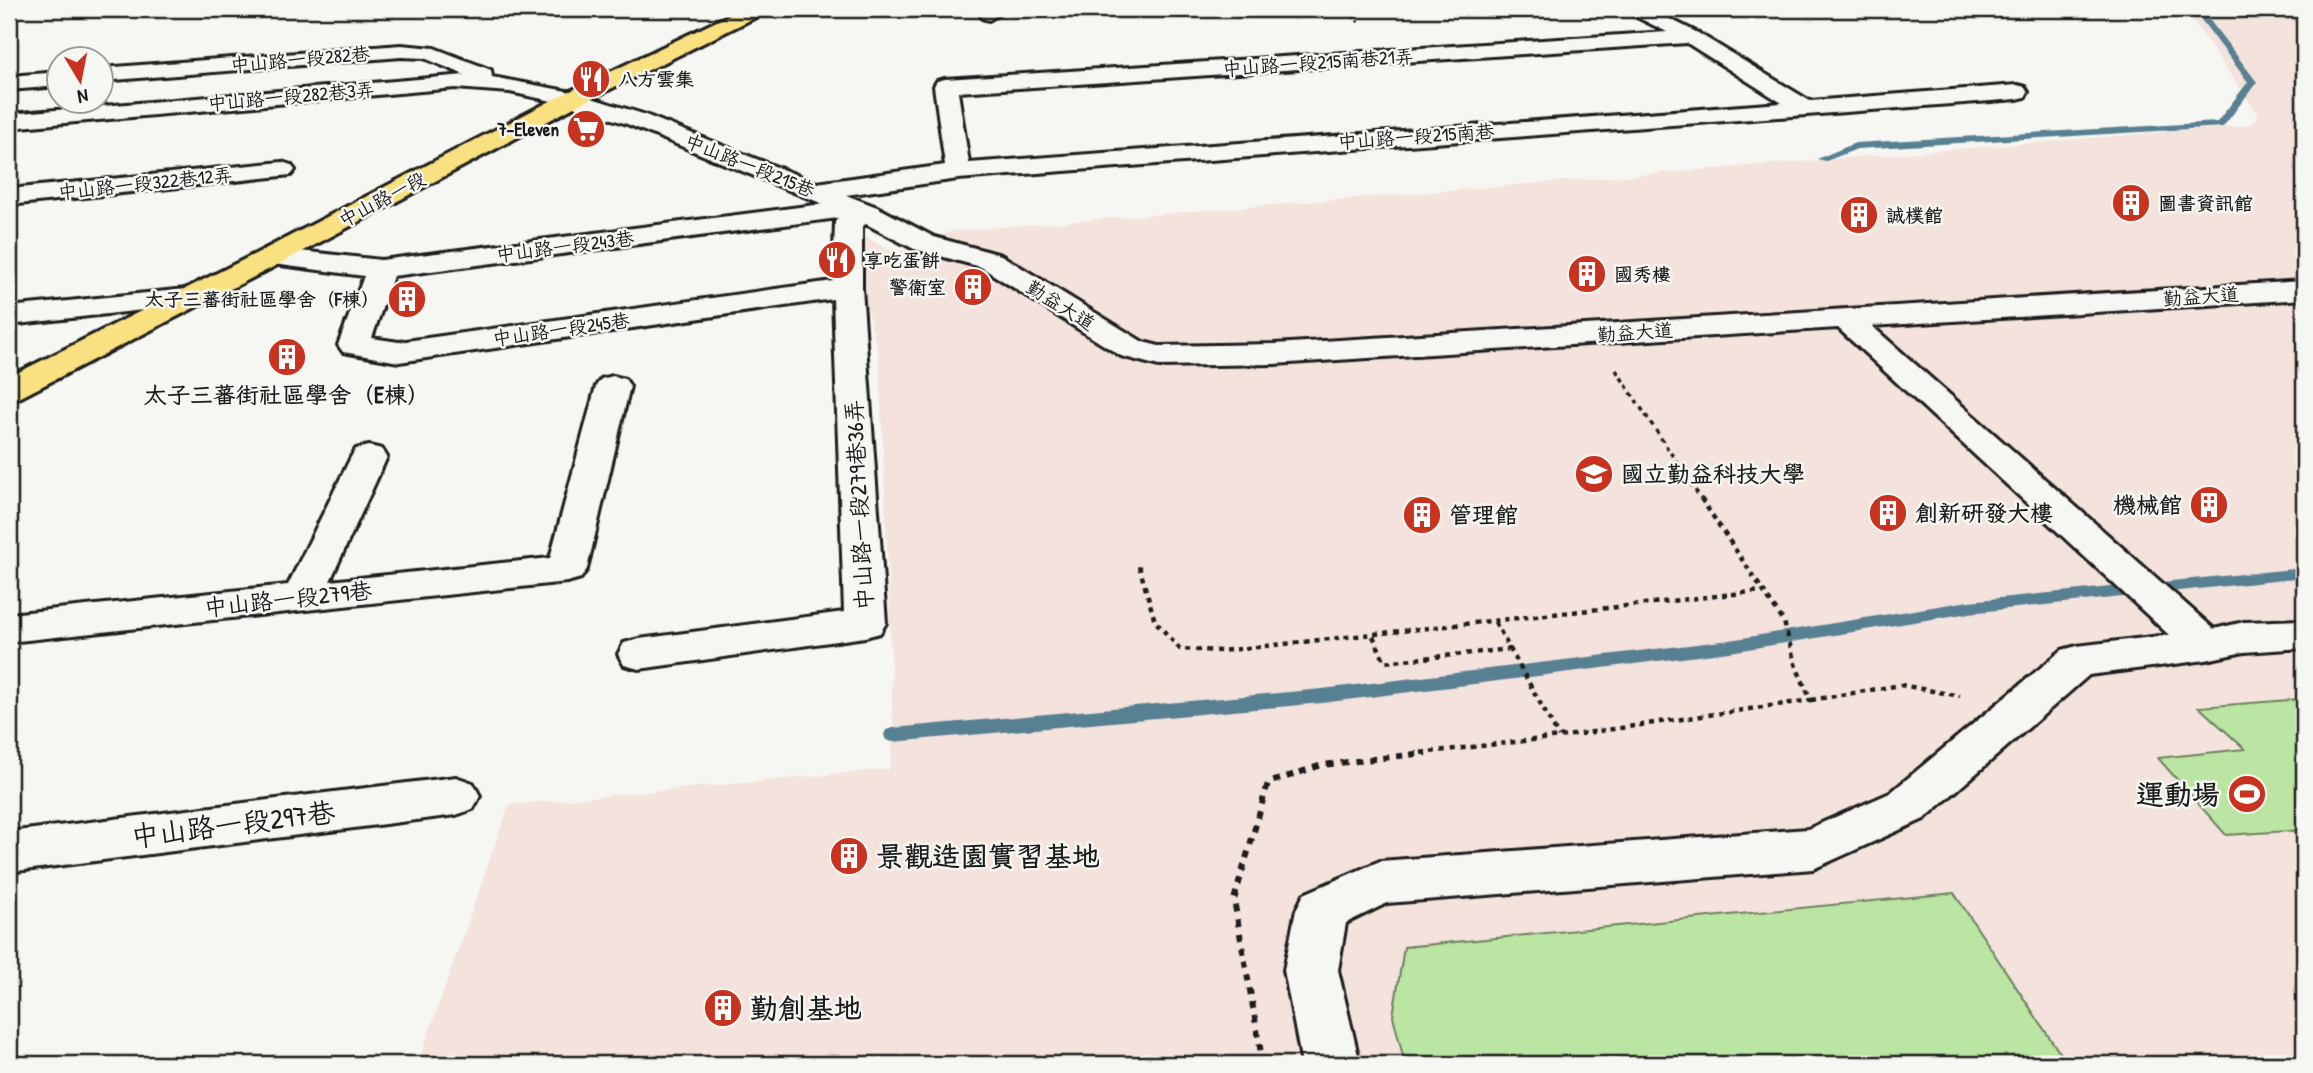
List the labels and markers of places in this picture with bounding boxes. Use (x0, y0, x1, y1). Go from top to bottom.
restaurant icon: 八方雲集 (570, 58, 612, 100)
place label: 八方雲集 (618, 66, 694, 92)
supermarket icon: 7-Eleven (565, 108, 607, 150)
place label: 7-Eleven (496, 116, 559, 142)
building icon: 圖書資訊館 (2110, 182, 2152, 224)
place label: 圖書資訊館 (2158, 190, 2253, 216)
building icon: 誠樸館 (1838, 194, 1880, 236)
place label: 誠樸館 (1886, 202, 1943, 228)
restaurant icon: 享吃蛋餅 (816, 239, 858, 281)
place label: 享吃蛋餅 (864, 247, 940, 273)
building icon: 國秀樓 (1566, 253, 1608, 295)
place label: 國秀樓 (1614, 261, 1671, 287)
building icon: 警衛室 (952, 266, 994, 308)
place label: 警衛室 (889, 274, 946, 300)
building icon: 太子三蕃街社區學舍（F棟） (386, 278, 428, 320)
place label: 太子三蕃街社區學舍（F棟） (145, 286, 380, 312)
building icon: 太子三蕃街社區學舍（E棟） (266, 336, 308, 378)
place label: 太子三蕃街社區學舍（E棟） (144, 379, 430, 410)
school or university icon: 國立勤益科技大學 (1573, 453, 1615, 495)
place label: 國立勤益科技大學 (1621, 458, 1805, 489)
building icon: 機械館 (2188, 484, 2230, 526)
place label: 機械館 (2113, 489, 2182, 520)
building icon: 創新研發大樓 (1867, 492, 1909, 534)
building icon: 管理館 (1401, 494, 1443, 536)
place label: 創新研發大樓 (1915, 497, 2053, 528)
place label: 管理館 (1449, 499, 1518, 530)
sports icon: 運動場 (2226, 773, 2268, 815)
place label: 運動場 (2136, 775, 2220, 813)
building icon: 景觀造園實習基地 (828, 835, 870, 877)
place label: 景觀造園實習基地 (876, 837, 1100, 875)
building icon: 勤創基地 (702, 987, 744, 1029)
place label: 勤創基地 (750, 989, 862, 1027)

